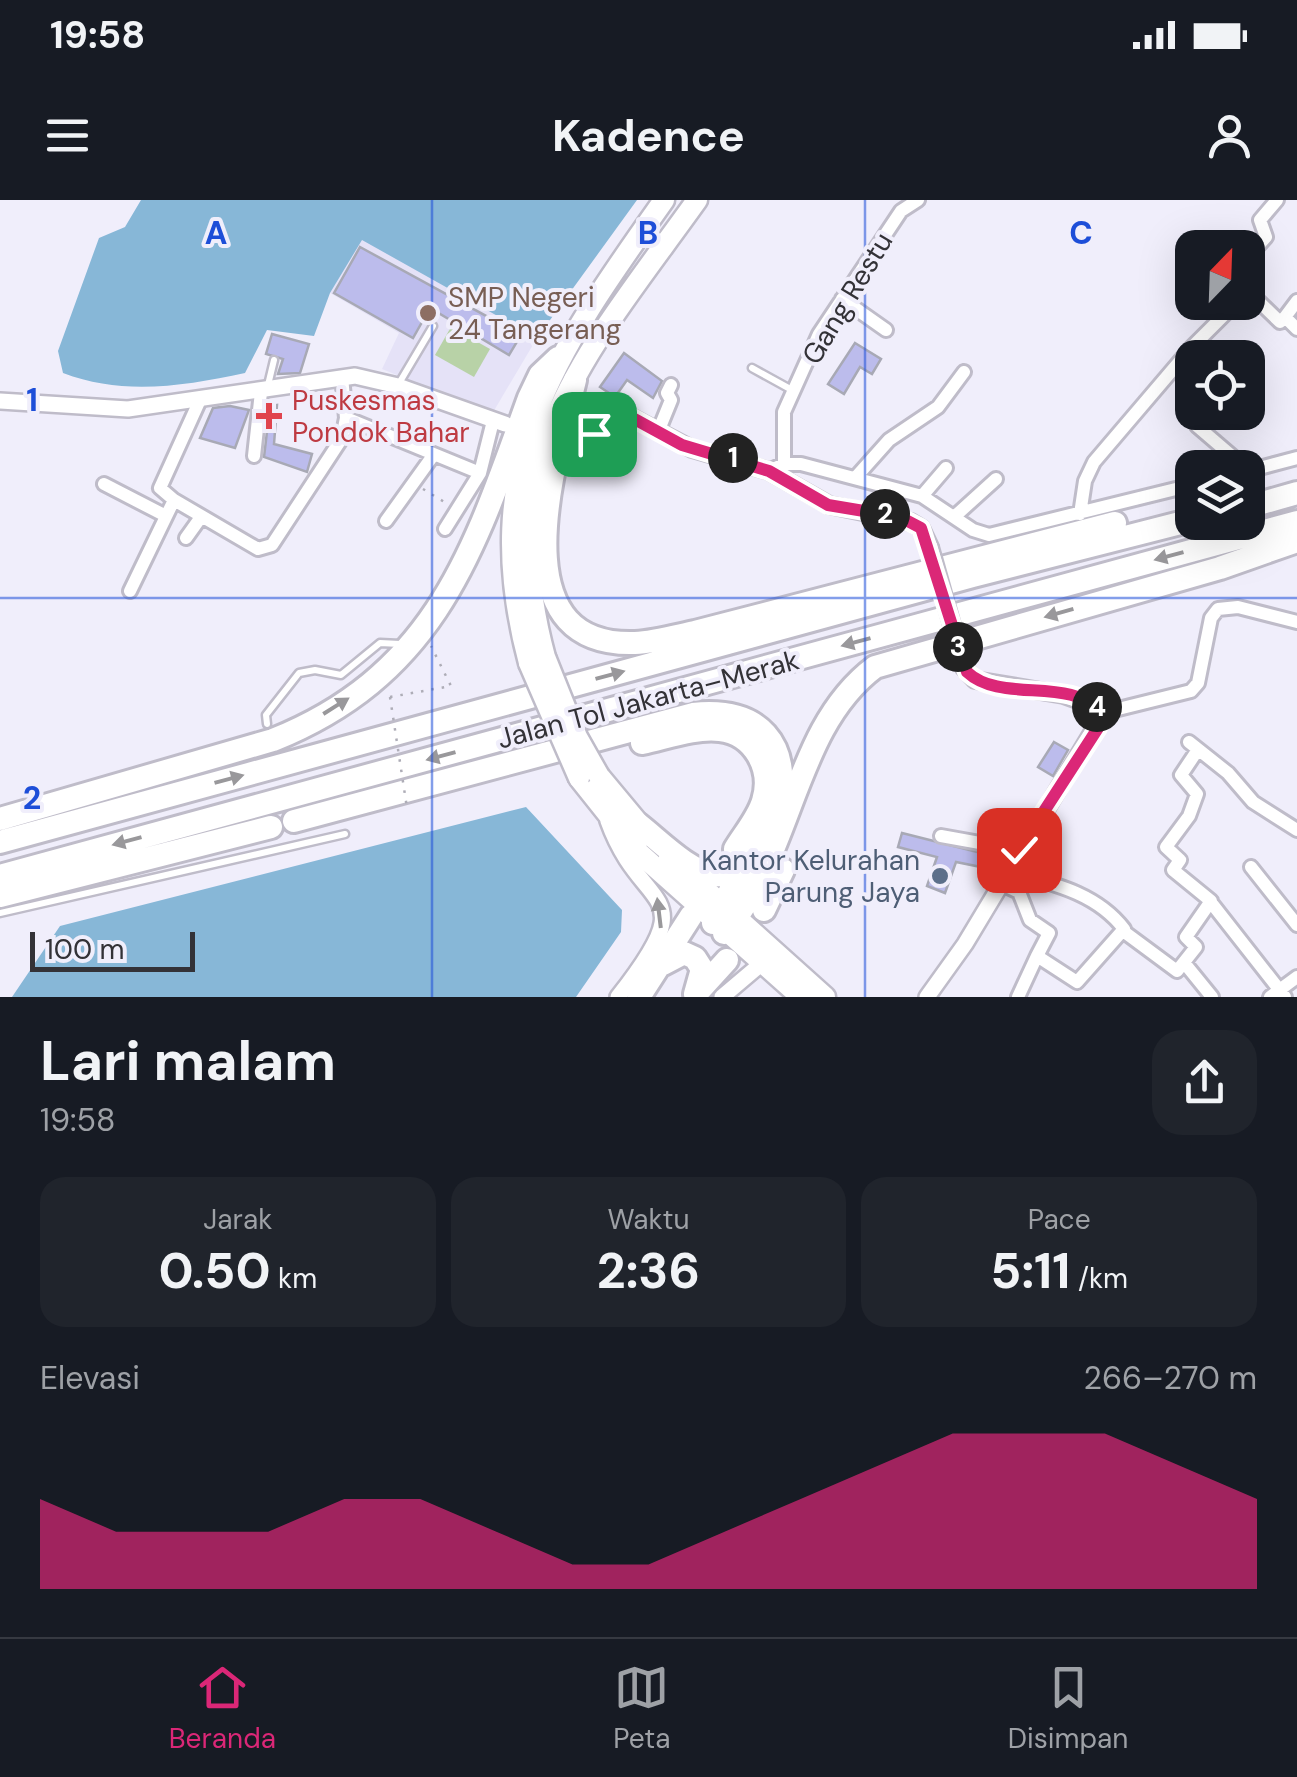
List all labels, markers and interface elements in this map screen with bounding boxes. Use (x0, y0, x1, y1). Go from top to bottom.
text: 19:58 (50, 10, 145, 60)
text: Kadence (552, 106, 745, 165)
icon: menu (40, 108, 95, 163)
icon: person (1202, 108, 1257, 163)
text: A (205, 212, 227, 254)
text: B (638, 212, 658, 254)
text: C (1069, 212, 1093, 254)
street label: Gang Restu (794, 225, 901, 371)
north arrow (1175, 230, 1265, 320)
map controls (1175, 230, 1265, 540)
place label: SMP Negeri 24 Tangerang (448, 279, 621, 348)
marker: SMP Negeri 24 Tangerang (417, 302, 439, 324)
button: locate (1175, 340, 1265, 430)
text: 1 (26, 379, 38, 421)
place label: Puskesmas Pondok Bahar (292, 382, 470, 451)
pin (552, 392, 637, 477)
marker: Puskesmas Pondok Bahar (256, 403, 282, 429)
icon: arrive (567, 407, 622, 462)
pin: 1 (708, 433, 758, 483)
text: 1 (728, 439, 738, 476)
button: layers (1175, 450, 1265, 540)
pin: 2 (860, 489, 910, 539)
text: 2 (877, 495, 893, 532)
one-way arrow (1153, 549, 1184, 565)
one-way arrow (1043, 606, 1074, 622)
pin: 3 (933, 622, 983, 672)
text: 3 (950, 628, 966, 665)
one-way arrow (840, 635, 871, 650)
street label: Jalan Tol Jakarta–Merak (493, 641, 803, 758)
one-way arrow (595, 666, 626, 682)
pin: 4 (1072, 682, 1122, 732)
text: 4 (1088, 688, 1106, 725)
one-way arrow (322, 698, 350, 716)
one-way arrow (425, 748, 456, 764)
one-way arrow (214, 771, 245, 786)
text: 2 (23, 777, 41, 819)
pin (977, 808, 1062, 893)
icon: check (992, 823, 1047, 878)
one-way arrow (112, 834, 143, 850)
place label: Kantor Kelurahan Parung Jaya (701, 842, 920, 911)
marker: Kantor Kelurahan Parung Jaya (929, 865, 951, 887)
one-way arrow (651, 897, 667, 929)
scale bar (30, 927, 195, 971)
text: 100 m (45, 931, 124, 968)
text: Lari malam (40, 1025, 336, 1097)
button: share (1152, 1030, 1257, 1135)
text: 19:58 (40, 1099, 116, 1141)
text: Jarak (203, 1201, 272, 1238)
text: Waktu (607, 1201, 690, 1238)
text: Pace (1028, 1201, 1091, 1238)
text: 0.50 (159, 1238, 271, 1304)
text: 2:36 (597, 1238, 700, 1304)
text: 5:11 (990, 1238, 1071, 1304)
text: km (271, 1260, 317, 1297)
text: /km (1071, 1260, 1128, 1297)
text: Elevasi (40, 1357, 140, 1399)
text: 266–270 m (1084, 1357, 1257, 1399)
tab: Beranda (169, 1660, 276, 1757)
tab: Peta (613, 1660, 670, 1757)
tab: Disimpan (1008, 1660, 1128, 1757)

